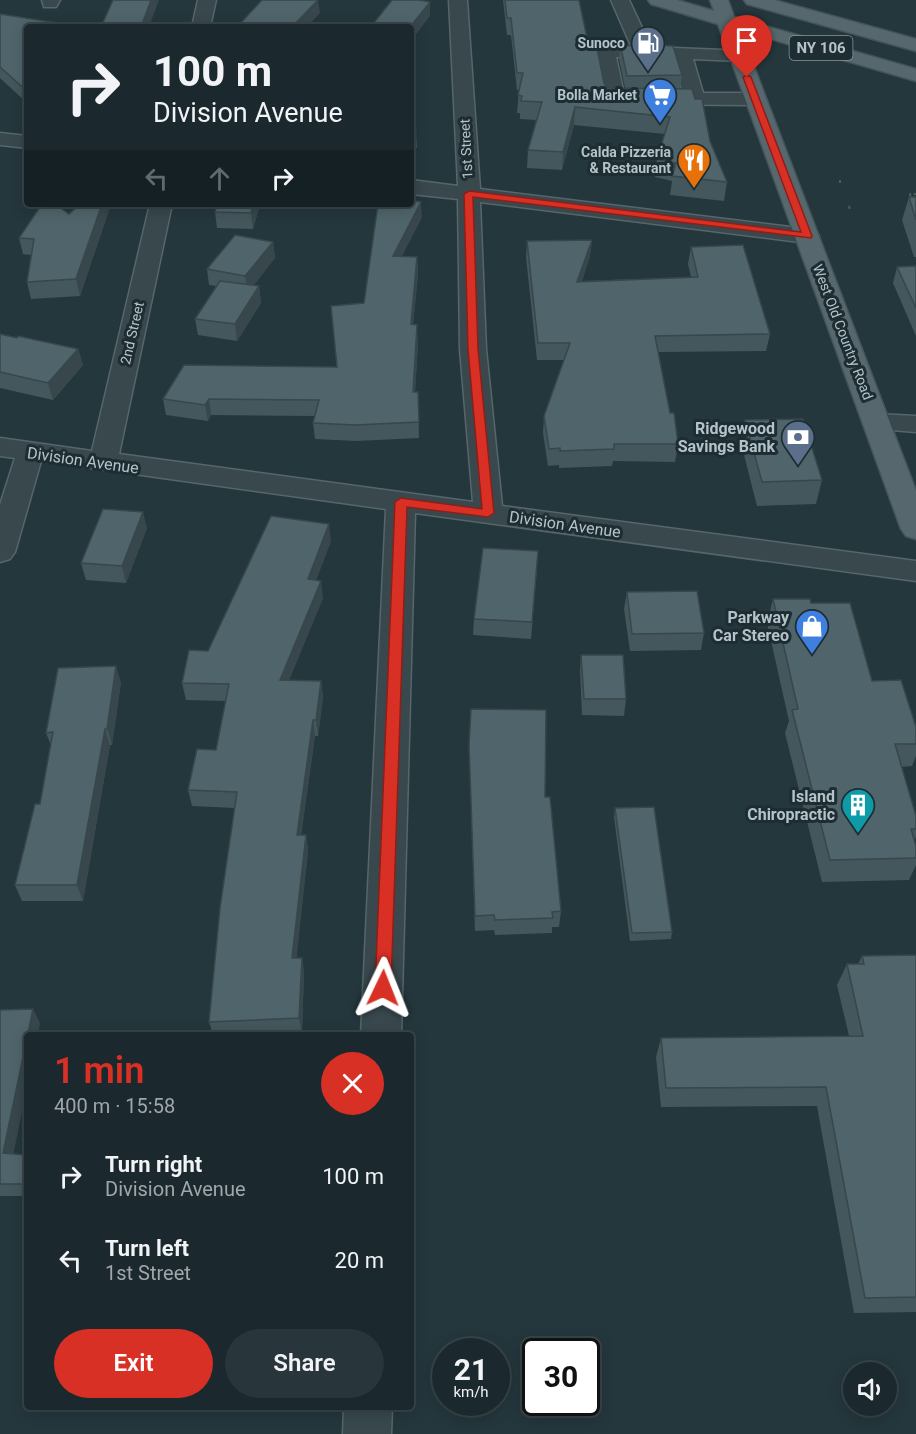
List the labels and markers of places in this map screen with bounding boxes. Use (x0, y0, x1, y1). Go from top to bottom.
pin (721, 15, 772, 77)
fuel station icon: Sunoco (630, 25, 666, 72)
place label: Sunoco (578, 35, 625, 51)
supermarket icon: Bolla Market (642, 77, 678, 124)
place label: Bolla Market (557, 87, 637, 103)
restaurant icon: Calda Pizzeria & Restaurant (676, 142, 712, 189)
place label: Calda Pizzeria & Restaurant (581, 144, 672, 176)
place label: Ridgewood Savings Bank (678, 419, 775, 456)
bank icon: Ridgewood Savings Bank (780, 419, 816, 466)
place label: Parkway Car Stereo (713, 608, 790, 645)
shop icon: Parkway Car Stereo (794, 608, 830, 655)
place label: Island Chiropractic (747, 787, 835, 824)
building icon: Island Chiropractic (840, 787, 876, 834)

